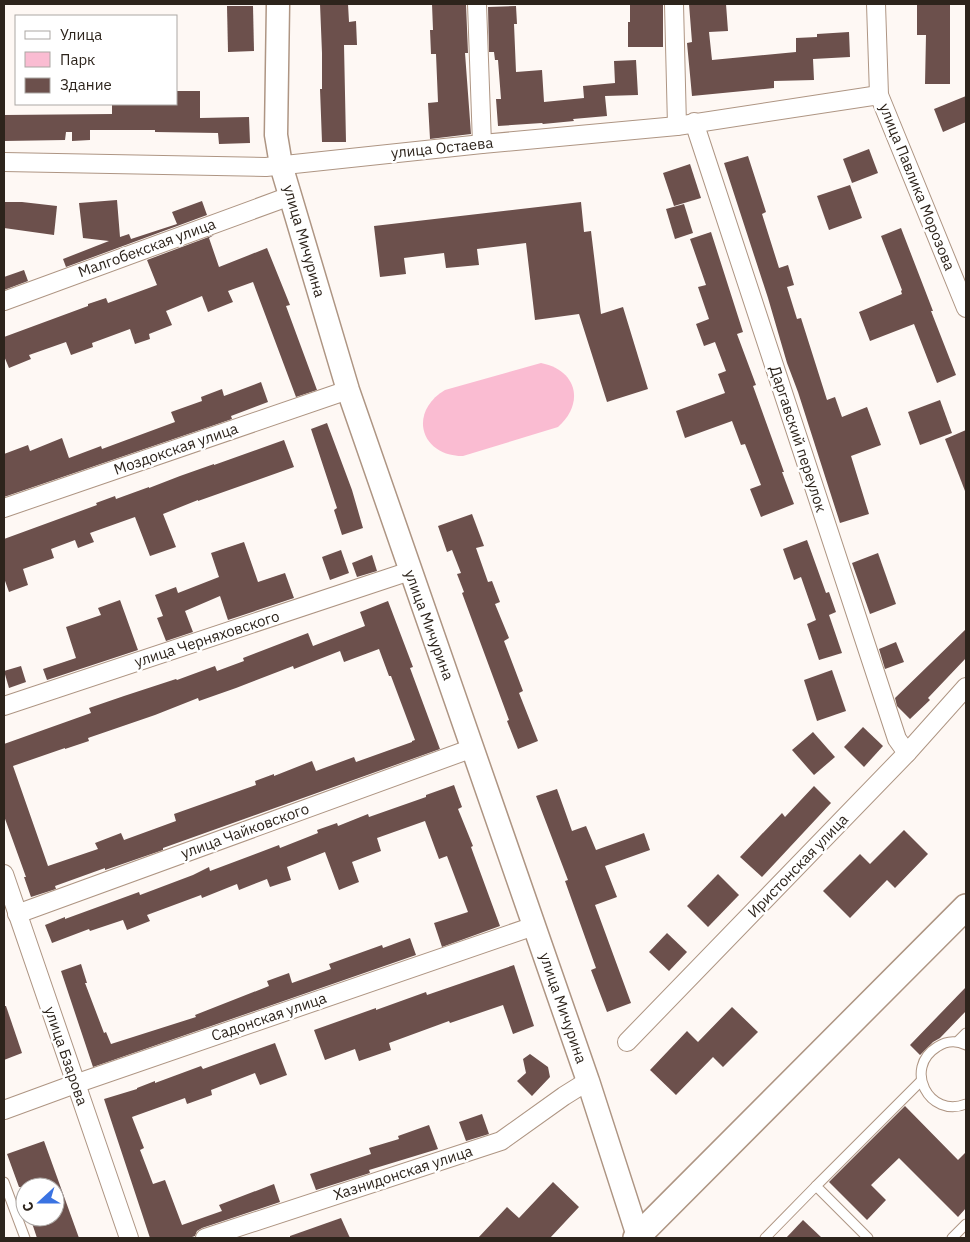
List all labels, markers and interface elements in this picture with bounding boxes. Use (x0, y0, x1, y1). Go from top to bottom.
legend (15, 15, 178, 105)
text: Улица (60, 25, 102, 44)
text: Парк (60, 50, 95, 69)
text: Здание (60, 75, 112, 94)
street label: улица Павлика Морозова (875, 100, 960, 273)
street label: улица Остаева (390, 133, 494, 162)
street label: улица Мичурина (279, 182, 330, 299)
street label: Малгобекская улица (75, 214, 218, 281)
street label: Даргавский переулок (766, 363, 831, 515)
street label: Моздокская улица (111, 418, 240, 479)
street label: улица Мичурина (401, 567, 458, 683)
street label: улица Черняховского (132, 606, 282, 671)
street label: улица Чайковского (178, 799, 312, 863)
street label: Иристонская улица (743, 810, 852, 921)
street label: улица Мичурина (536, 950, 591, 1066)
street label: Садонская улица (209, 988, 329, 1045)
street label: улица Бзарова (41, 1004, 92, 1108)
street label: Хазнидонская улица (331, 1141, 475, 1204)
north arrow (15, 1177, 65, 1227)
text: С (18, 1199, 38, 1214)

